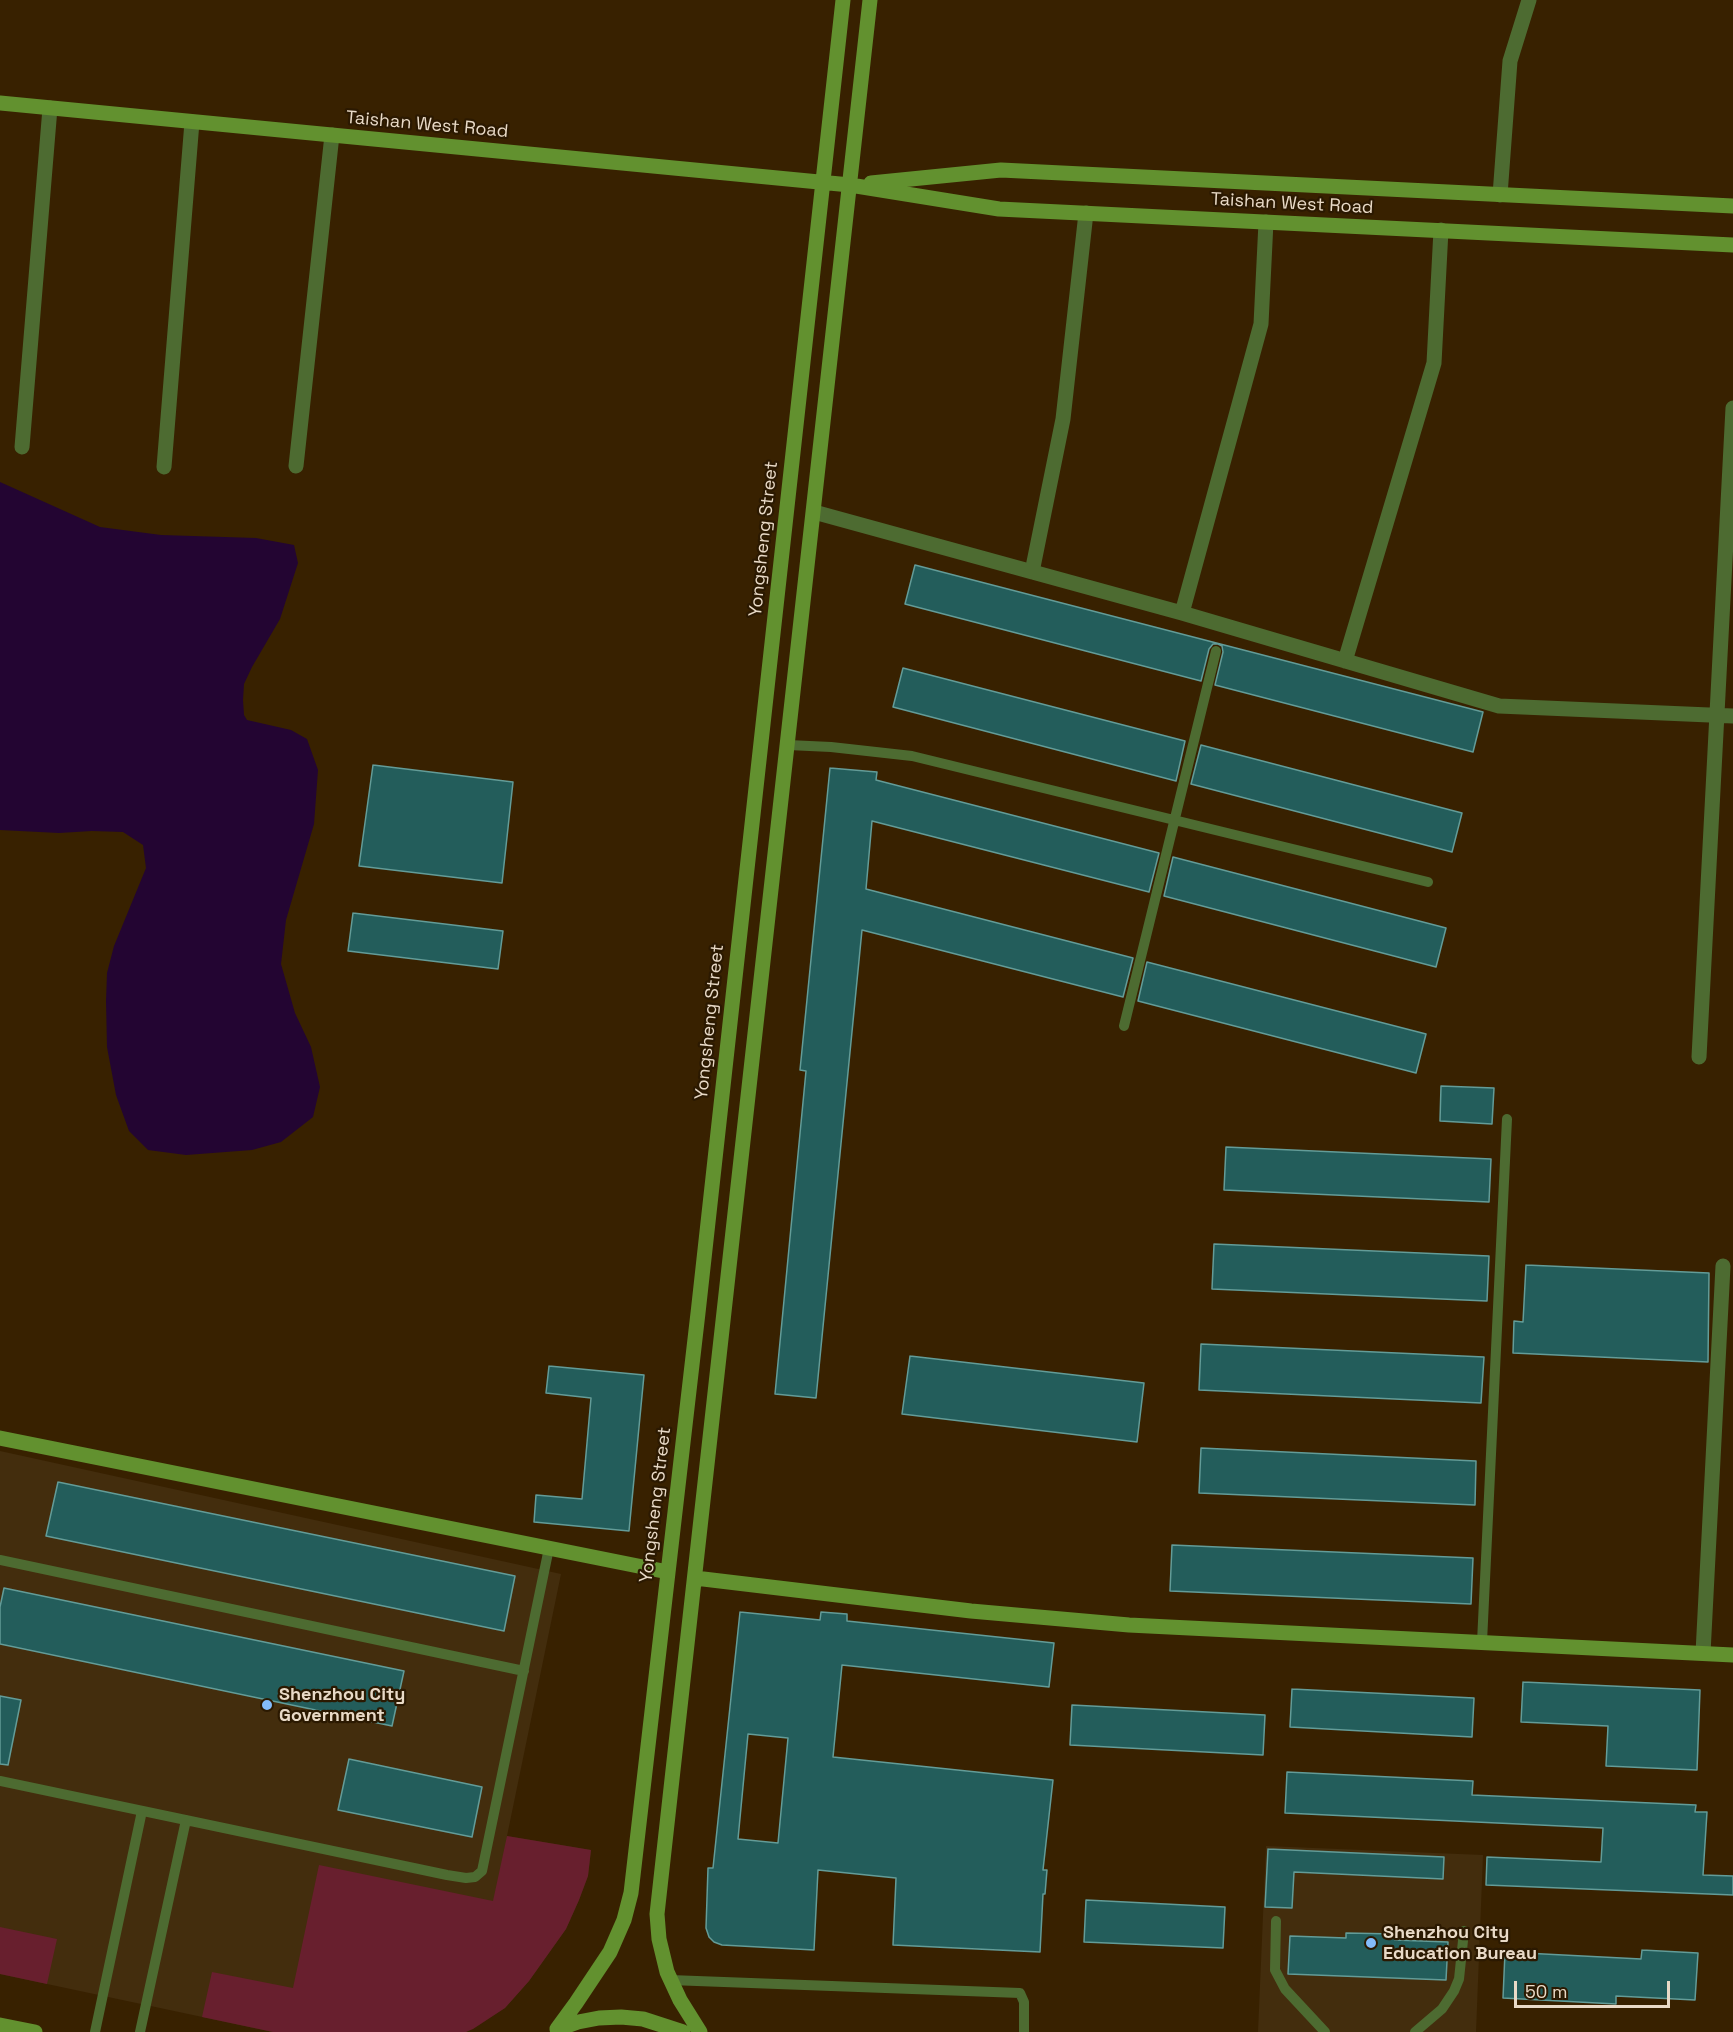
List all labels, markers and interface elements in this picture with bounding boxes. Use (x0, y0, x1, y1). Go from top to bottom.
street label: Taishan West Road (345, 107, 509, 143)
street label: Taishan West Road (1210, 189, 1374, 219)
street label: Yongsheng Street (745, 460, 783, 618)
street label: Yongsheng Street (691, 943, 729, 1101)
street label: Yongsheng Street (636, 1426, 676, 1584)
place label: Shenzhou City Government (279, 1684, 405, 1726)
marker: Shenzhou City Government (260, 1698, 274, 1712)
place label: Shenzhou City Education Bureau (1383, 1922, 1537, 1964)
marker: Shenzhou City Education Bureau (1364, 1936, 1378, 1950)
scale bar (1517, 1969, 1673, 2007)
text: 50 m (1525, 1980, 1567, 2003)

